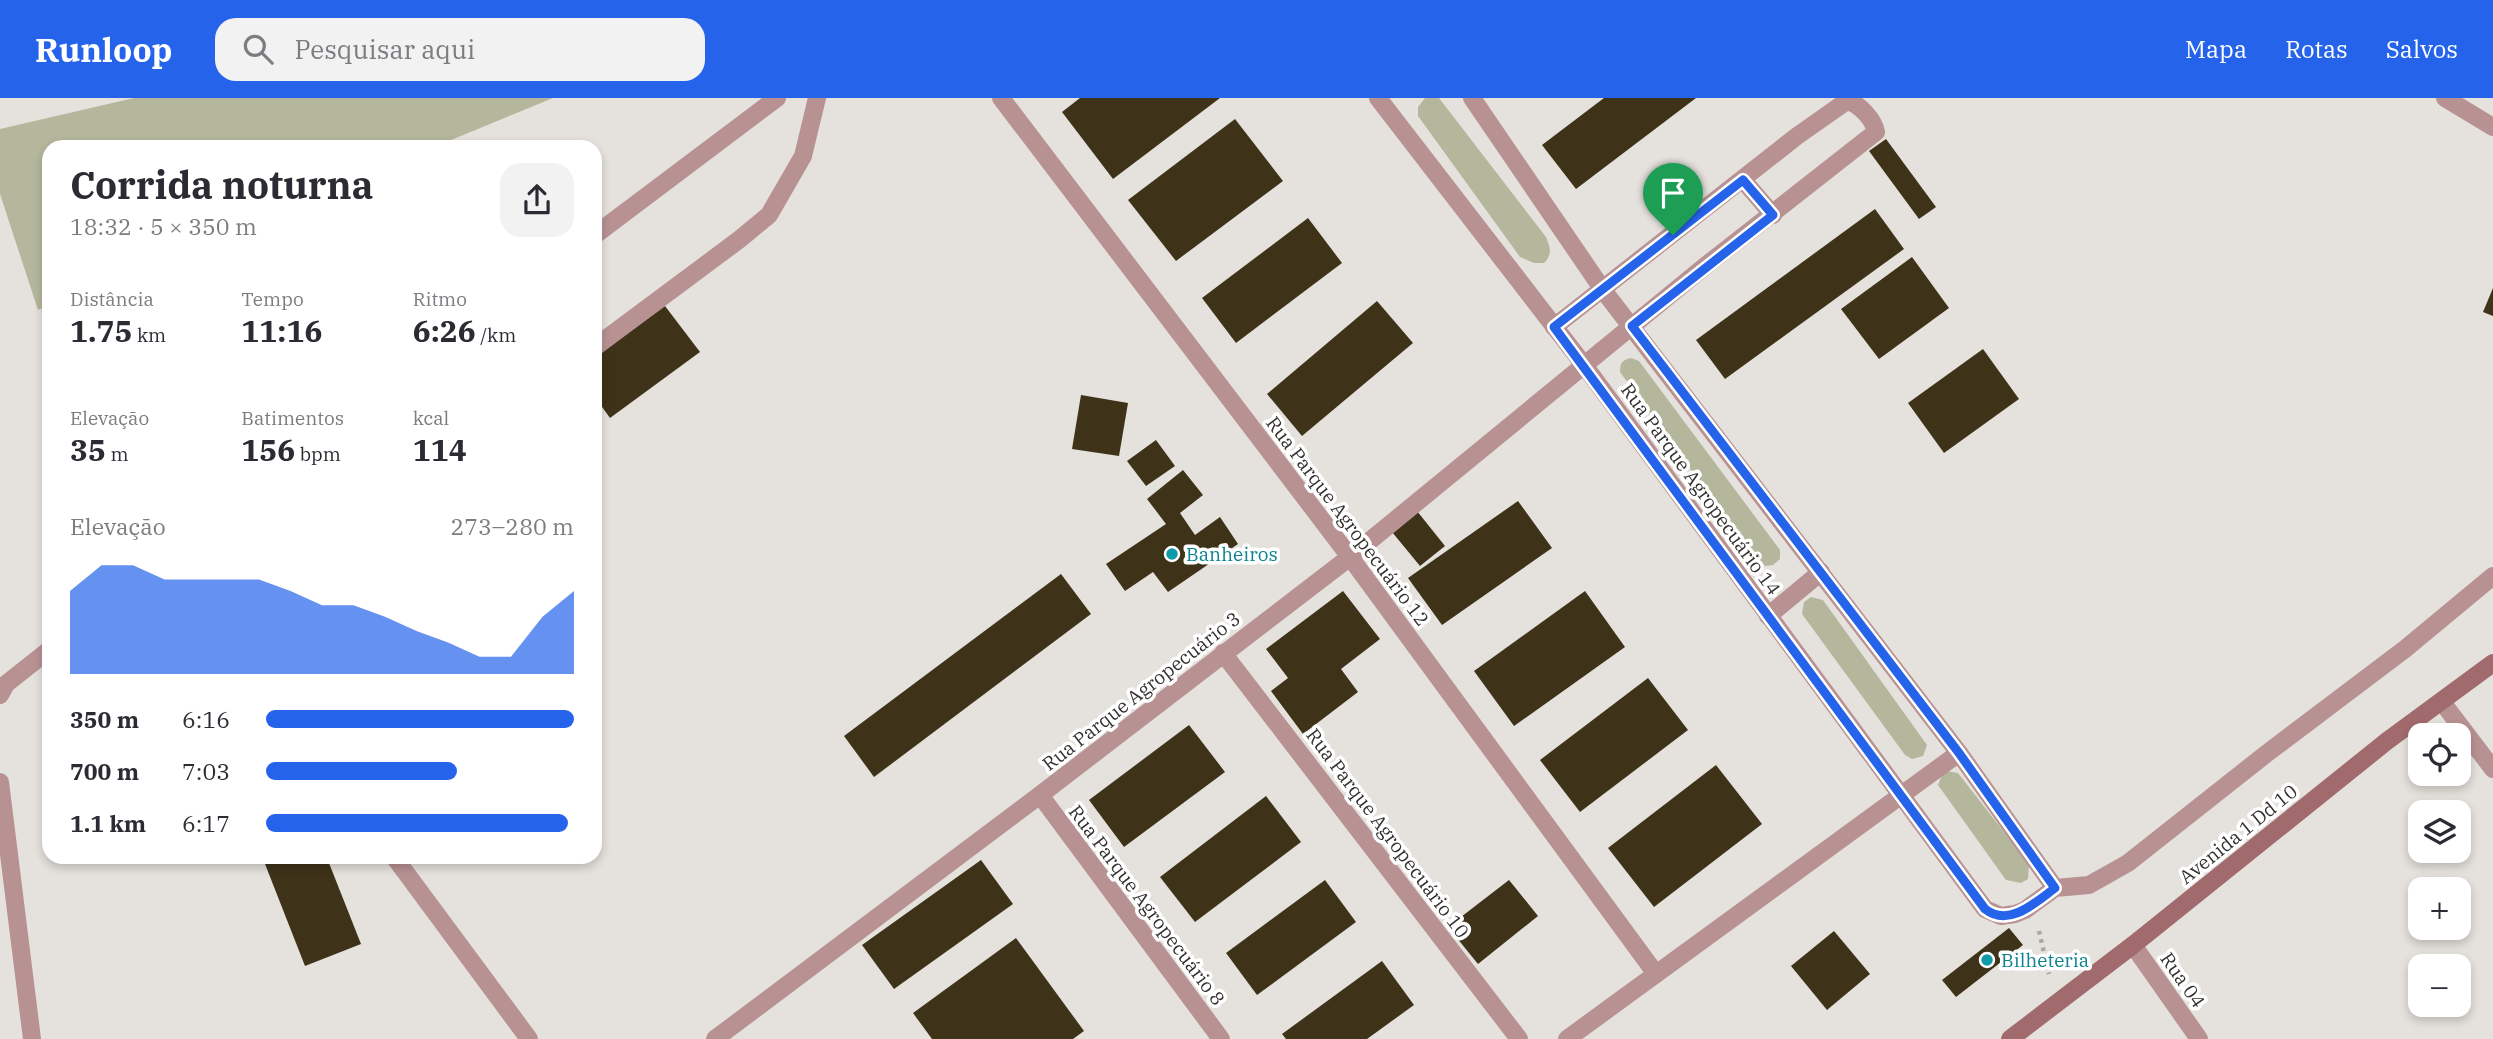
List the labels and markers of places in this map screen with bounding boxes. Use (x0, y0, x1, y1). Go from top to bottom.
pin (1643, 163, 1703, 235)
place label: Banheiros (1186, 542, 1278, 566)
marker: Banheiros (1164, 546, 1180, 562)
place label: Bilheteria (2001, 948, 2089, 972)
marker: Bilheteria (1979, 952, 1995, 968)

